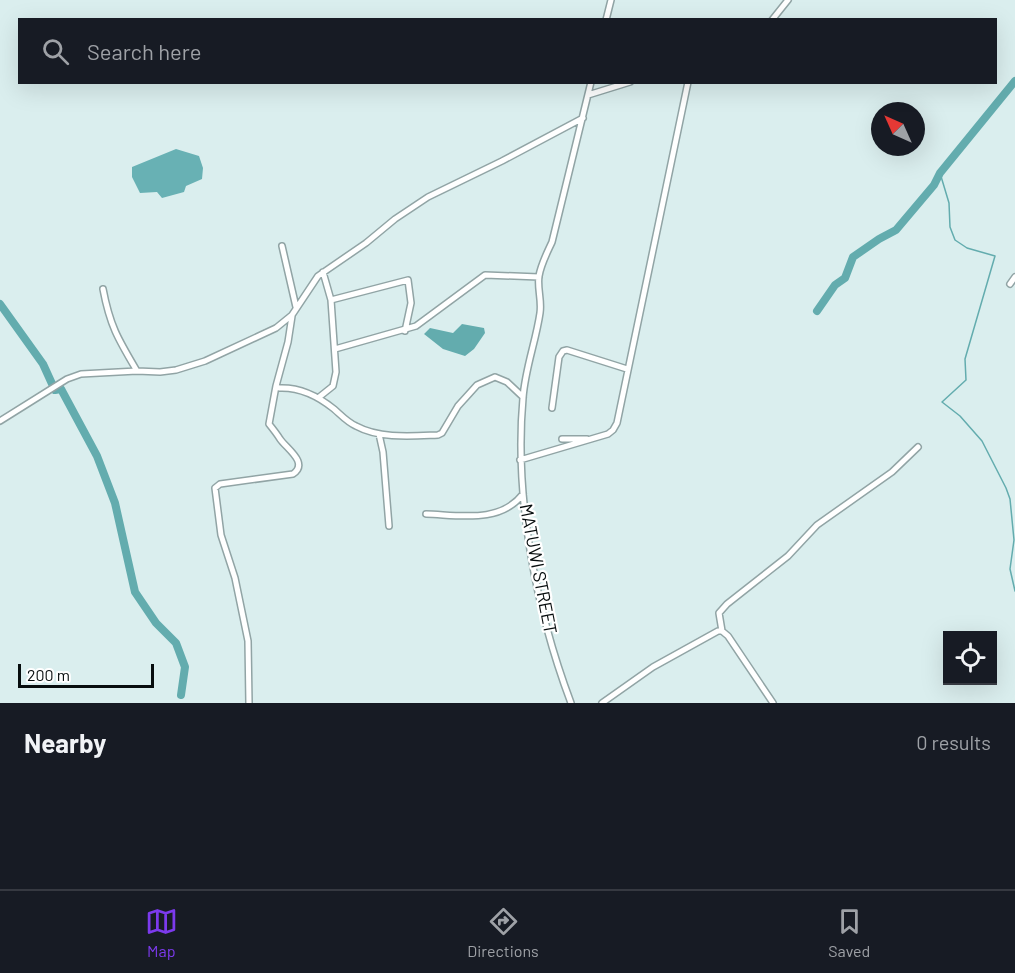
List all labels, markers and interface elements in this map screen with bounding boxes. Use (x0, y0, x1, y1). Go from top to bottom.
search box (18, 18, 997, 84)
icon: search (39, 35, 72, 68)
text: Search here (87, 38, 201, 64)
north arrow (871, 102, 925, 156)
street label: MATUWI STREET (516, 502, 562, 636)
map controls (943, 631, 997, 685)
button: locate (943, 631, 997, 685)
scale bar (18, 661, 154, 688)
text: 200 m (27, 665, 70, 684)
text: Nearby (24, 727, 106, 758)
text: 0 results (916, 730, 991, 754)
tab: Map (145, 905, 178, 960)
tab: Directions (467, 905, 539, 960)
tab: Saved (828, 905, 870, 960)

